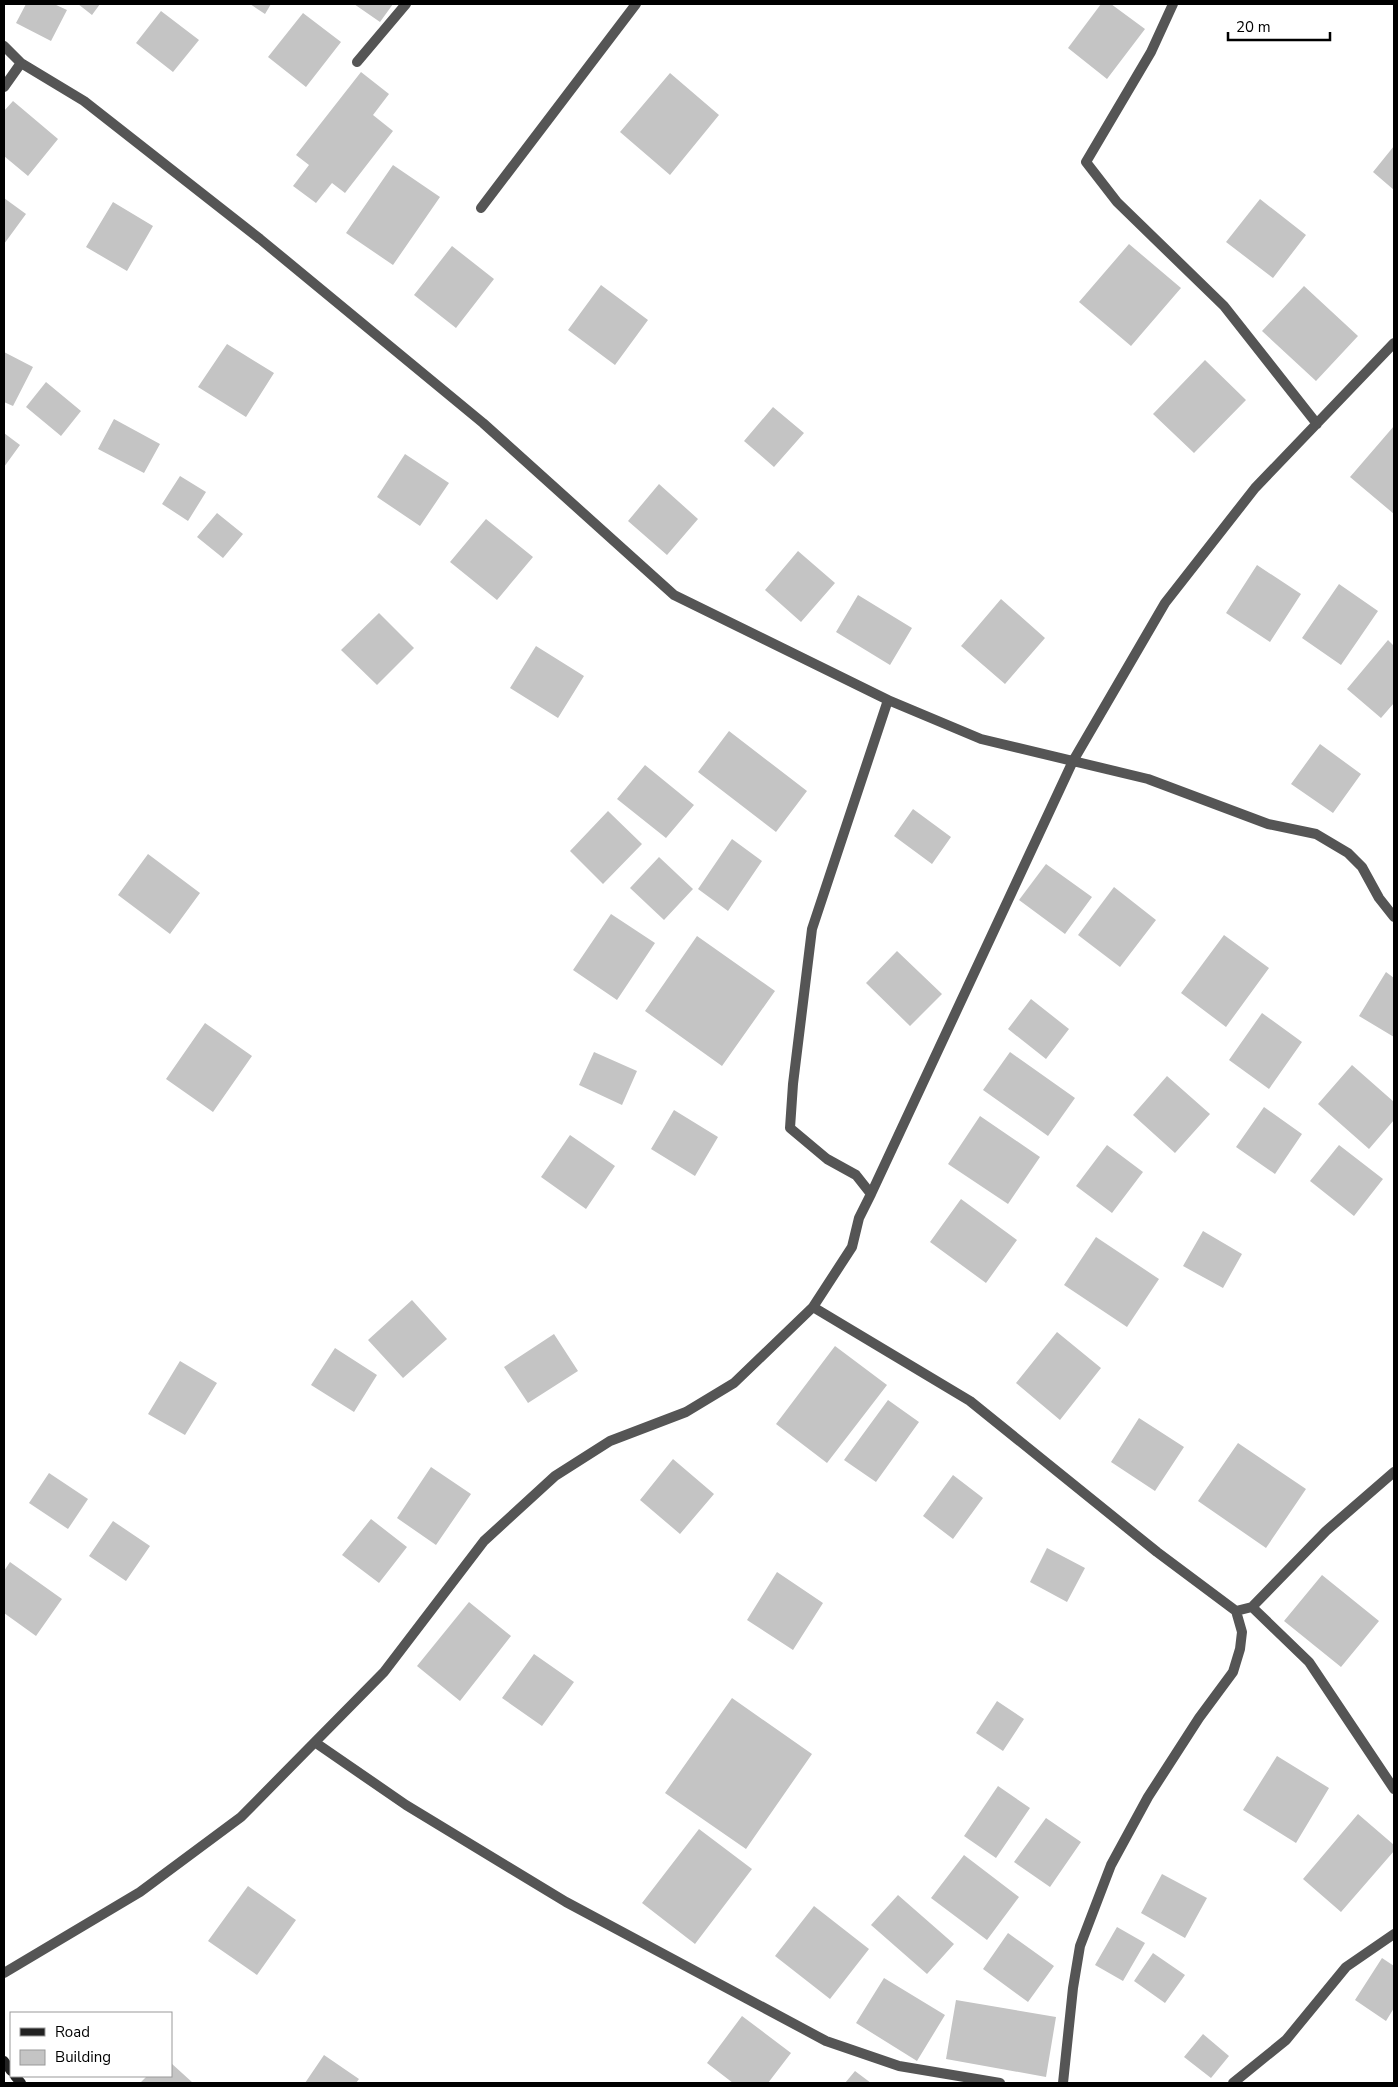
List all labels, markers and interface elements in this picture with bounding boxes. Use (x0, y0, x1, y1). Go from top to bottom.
scale bar (1228, 10, 1330, 42)
text: 20 m (1236, 17, 1271, 37)
legend (10, 2012, 172, 2077)
text: Road (55, 2022, 90, 2042)
text: Building (55, 2047, 111, 2067)

